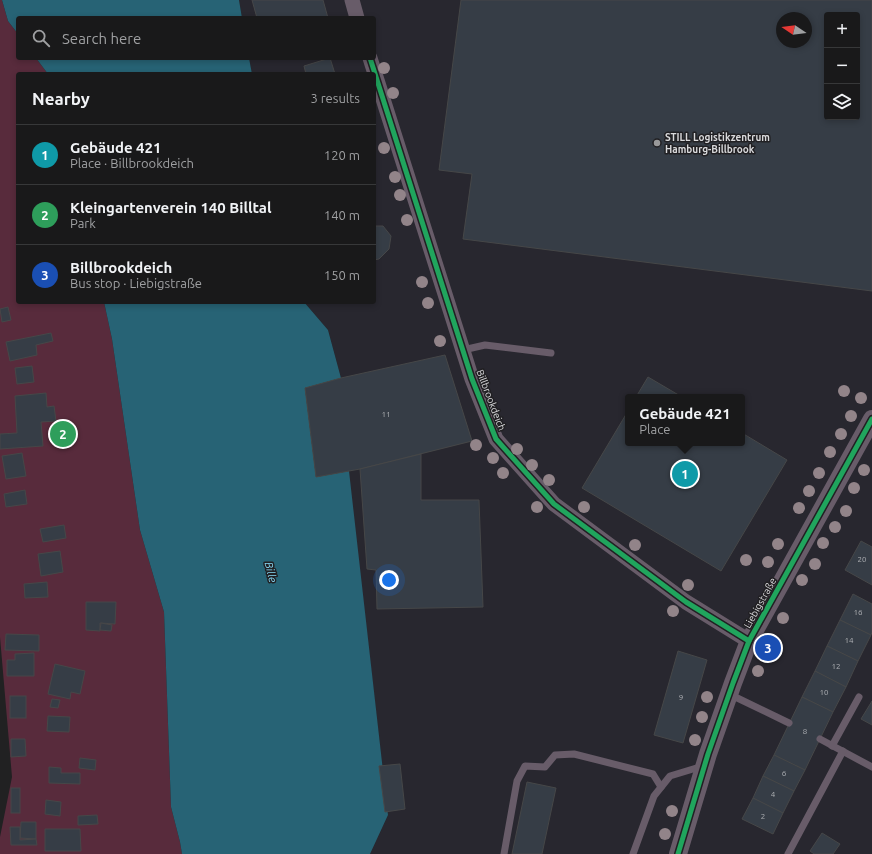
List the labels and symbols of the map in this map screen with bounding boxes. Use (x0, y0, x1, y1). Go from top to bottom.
north arrow (776, 12, 812, 48)
place label: STILL Logistikzentrum Hamburg-Billbrook (665, 132, 770, 155)
marker: STILL Logistikzentrum Hamburg-Billbrook (652, 138, 662, 148)
street label: Billbrookdeich (474, 368, 508, 432)
house number: 11 (381, 410, 391, 419)
pin: 2 (50, 419, 76, 449)
pin: 1 (672, 459, 698, 489)
house number: 20 (857, 555, 867, 564)
water label: Bille (263, 560, 279, 584)
your location (379, 570, 399, 590)
street label: Liebigstraße (742, 576, 778, 630)
house number: 16 (853, 608, 863, 617)
pin: 3 (755, 633, 781, 663)
house number: 14 (844, 636, 854, 645)
house number: 12 (831, 662, 841, 671)
house number: 10 (819, 688, 829, 697)
house number: 9 (679, 693, 683, 702)
house number: 8 (803, 727, 808, 736)
house number: 6 (782, 769, 787, 778)
house number: 4 (771, 790, 776, 799)
house number: 2 (761, 812, 765, 821)

